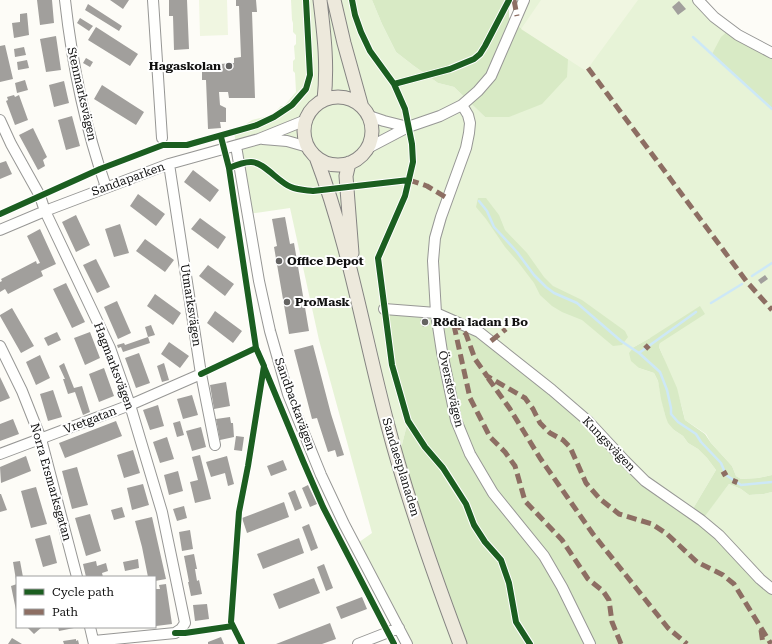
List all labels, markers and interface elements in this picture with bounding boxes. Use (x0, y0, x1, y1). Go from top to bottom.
street label: Stenmarksvägen (64, 46, 100, 142)
place label: Hagaskolan (149, 59, 221, 73)
marker: Hagaskolan (224, 61, 234, 71)
street label: Sandaparken (90, 159, 167, 199)
place label: Office Depot (287, 254, 364, 268)
marker: Office Depot (274, 256, 284, 266)
street label: Utmarksvägen (178, 263, 204, 348)
place label: ProMask (295, 295, 351, 309)
marker: ProMask (282, 297, 292, 307)
place label: Röda ladan i Bo (433, 315, 528, 329)
marker: Röda ladan i Bo (420, 317, 430, 327)
street label: Hagmarksvägen (91, 320, 137, 412)
street label: Överstevägen (435, 349, 467, 429)
street label: Sandbackavägen (272, 356, 318, 453)
street label: Vretgatan (62, 403, 119, 436)
street label: Kungsvägen (580, 414, 639, 474)
street label: Sandaesplanaden (379, 416, 423, 518)
street label: Norra Ersmarksgatan (27, 422, 75, 543)
legend (16, 576, 156, 628)
text: Cycle path (52, 585, 114, 599)
text: Path (52, 605, 78, 619)

